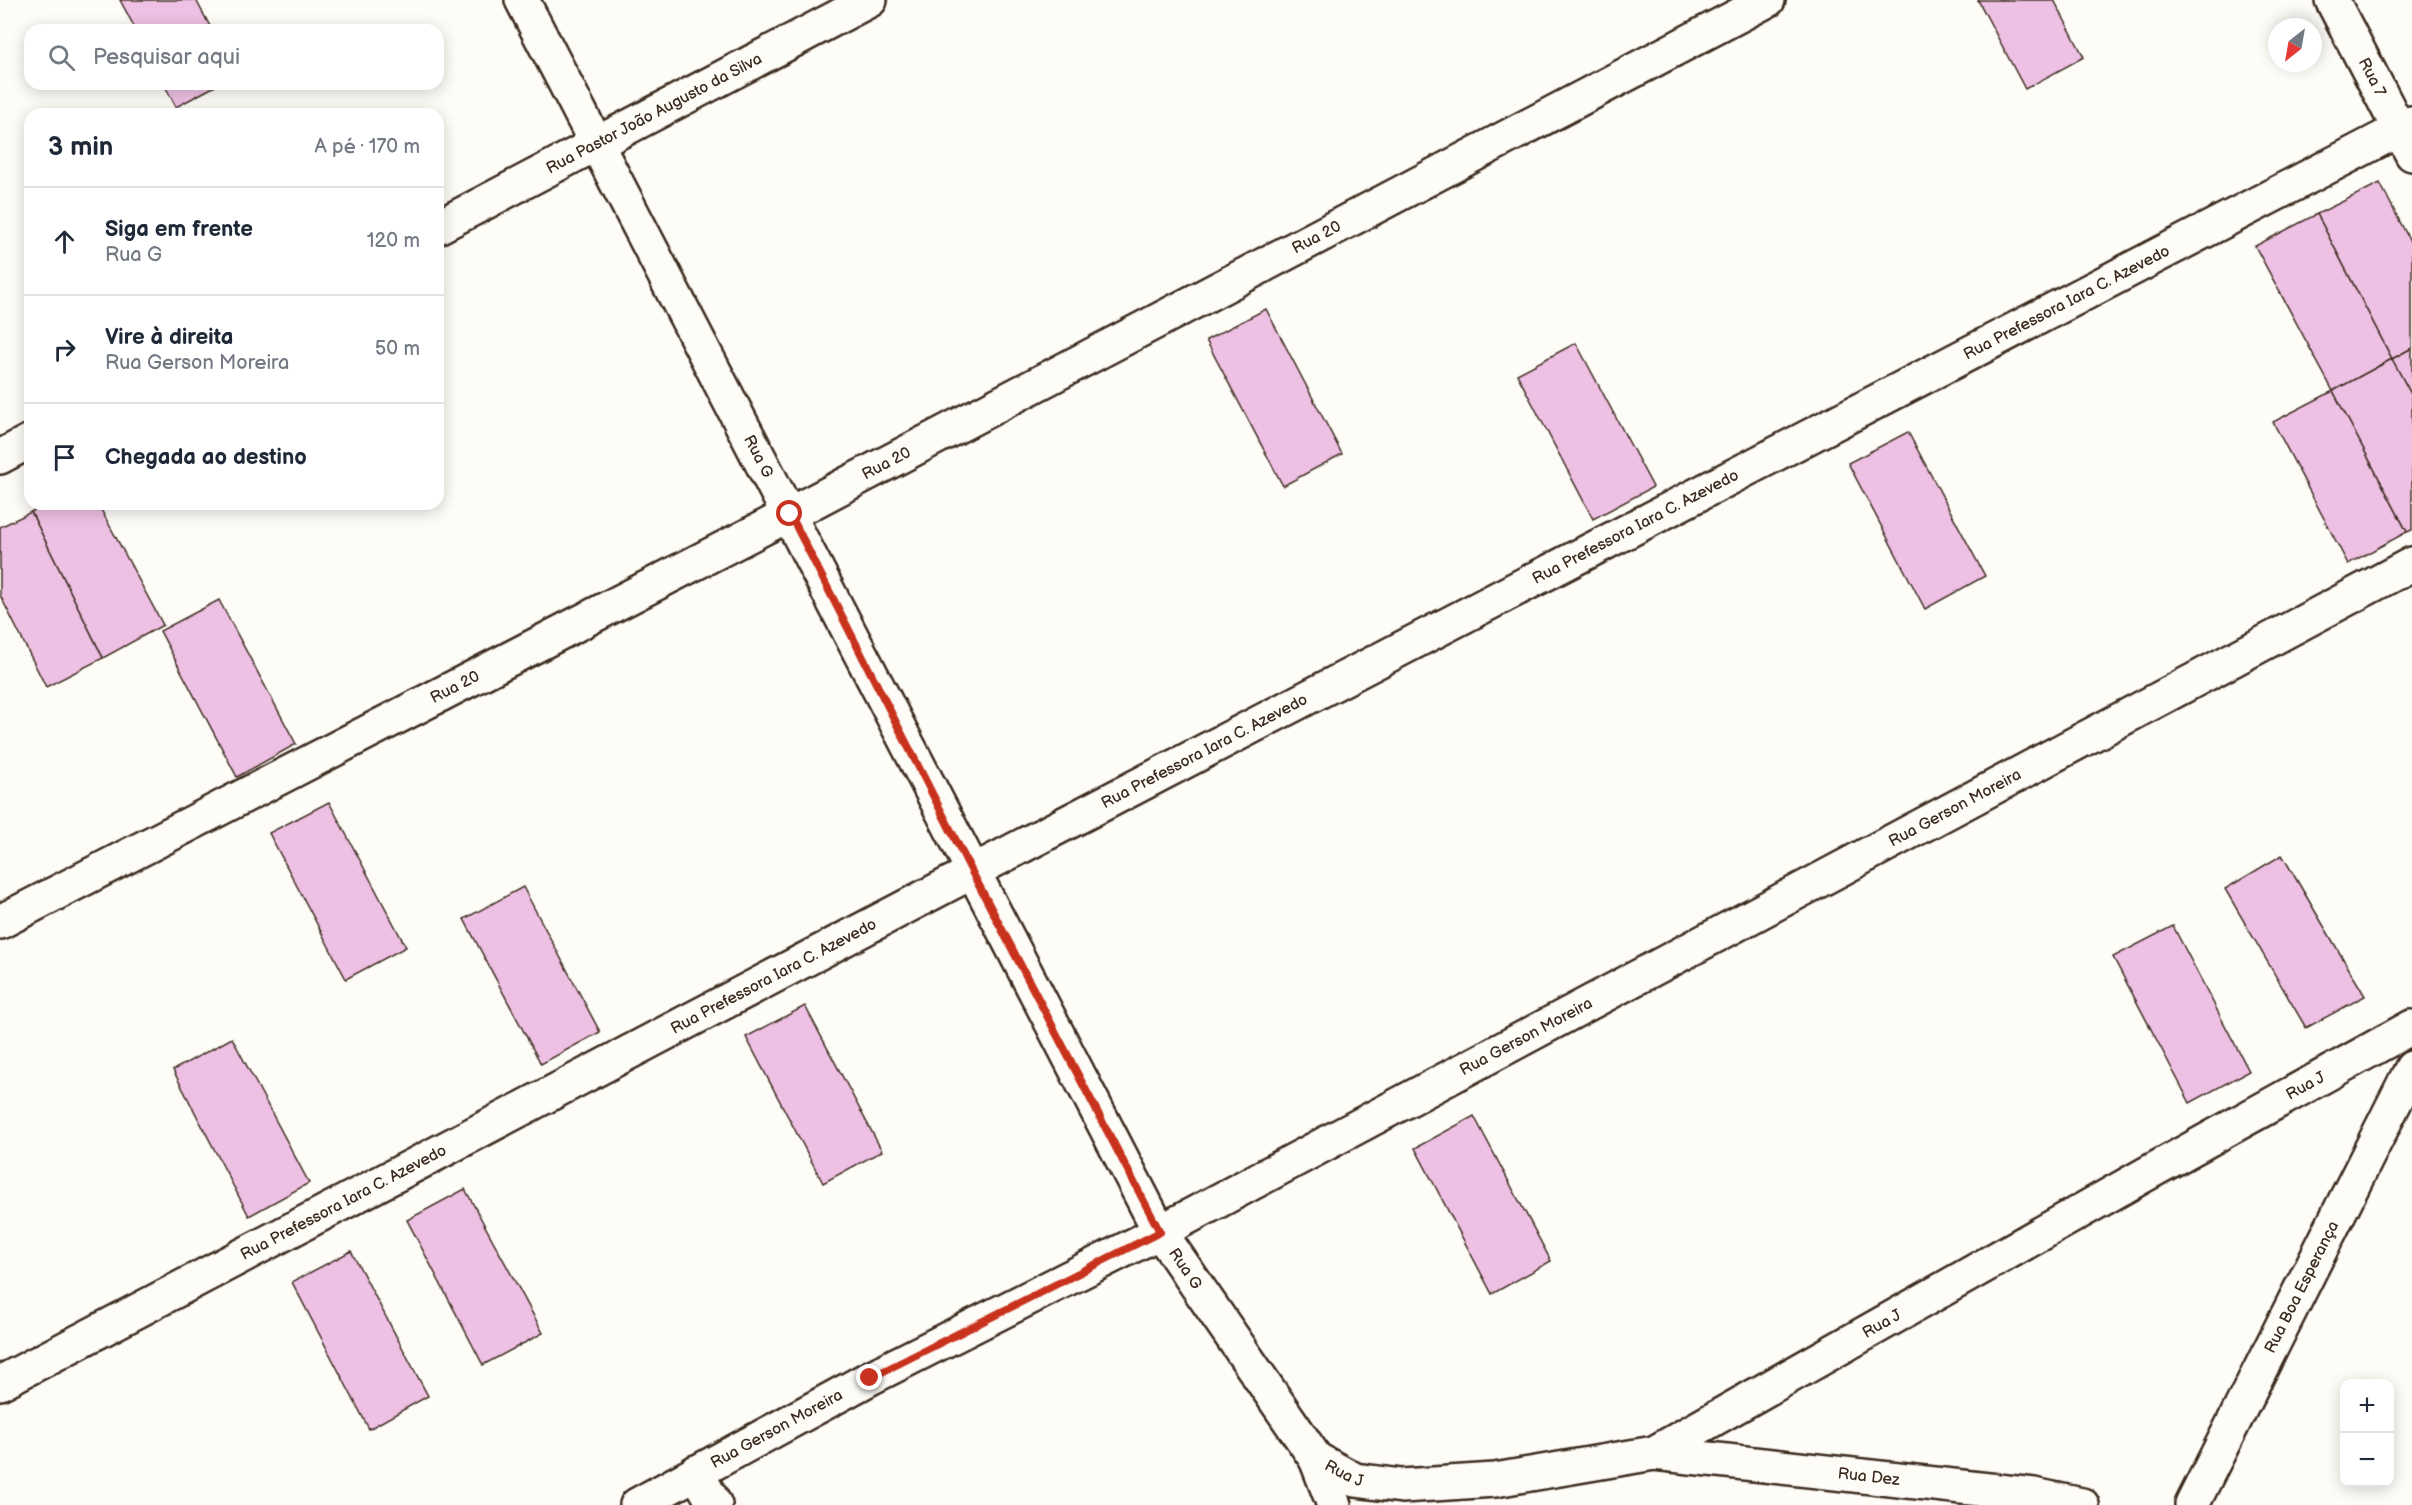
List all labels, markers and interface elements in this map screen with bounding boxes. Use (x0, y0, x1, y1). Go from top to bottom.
north arrow (2268, 18, 2322, 72)
search box (24, 24, 444, 90)
icon: search (45, 41, 78, 74)
text: Pesquisar aqui (93, 44, 240, 71)
street label: Rua Pastor João Augusto da Silva (543, 49, 765, 178)
street label: Rua 7 (2354, 55, 2390, 100)
text: 3 min (48, 132, 113, 163)
text: A pé · 170 m (314, 135, 420, 159)
text: Siga em frente (105, 216, 253, 243)
street label: Rua 20 (1289, 217, 1344, 258)
icon: ahead (48, 225, 81, 258)
text: 120 m (367, 229, 420, 253)
street label: Rua Prefessora Iara C. Azevedo (1960, 241, 2173, 364)
text: Rua G (105, 243, 162, 267)
text: Vire à direita (105, 324, 233, 351)
icon: right (48, 333, 81, 366)
text: 50 m (375, 337, 420, 361)
text: Rua Gerson Moreira (105, 351, 289, 375)
street label: Rua G (739, 432, 777, 481)
icon: arrive (48, 441, 81, 474)
street label: Rua 20 (859, 443, 914, 484)
text: Chegada ao destino (105, 444, 307, 471)
street label: Rua Prefessora Iara C. Azevedo (1529, 465, 1742, 588)
route start (776, 500, 802, 526)
street label: Rua 20 (427, 667, 483, 708)
street label: Rua Prefessora Iara C. Azevedo (1098, 690, 1311, 813)
street label: Rua Gerson Moreira (1885, 765, 2024, 851)
street label: Rua Prefessora Iara C. Azevedo (667, 914, 880, 1038)
street label: Rua Gerson Moreira (1457, 994, 1596, 1080)
street label: Rua J (2283, 1067, 2329, 1104)
street label: Rua Prefessora Iara C. Azevedo (237, 1141, 450, 1264)
street label: Rua Boa Esperança (2261, 1218, 2343, 1356)
street label: Rua G (1164, 1245, 1206, 1293)
street label: Rua J (1859, 1305, 1905, 1342)
route end (856, 1364, 882, 1390)
map controls (2340, 1379, 2394, 1487)
button: + (2340, 1379, 2394, 1433)
street label: Rua Gerson Moreira (707, 1385, 846, 1473)
button: − (2340, 1433, 2394, 1487)
street label: Rua J (1321, 1456, 1365, 1491)
street label: Rua Dez (1837, 1464, 1901, 1490)

